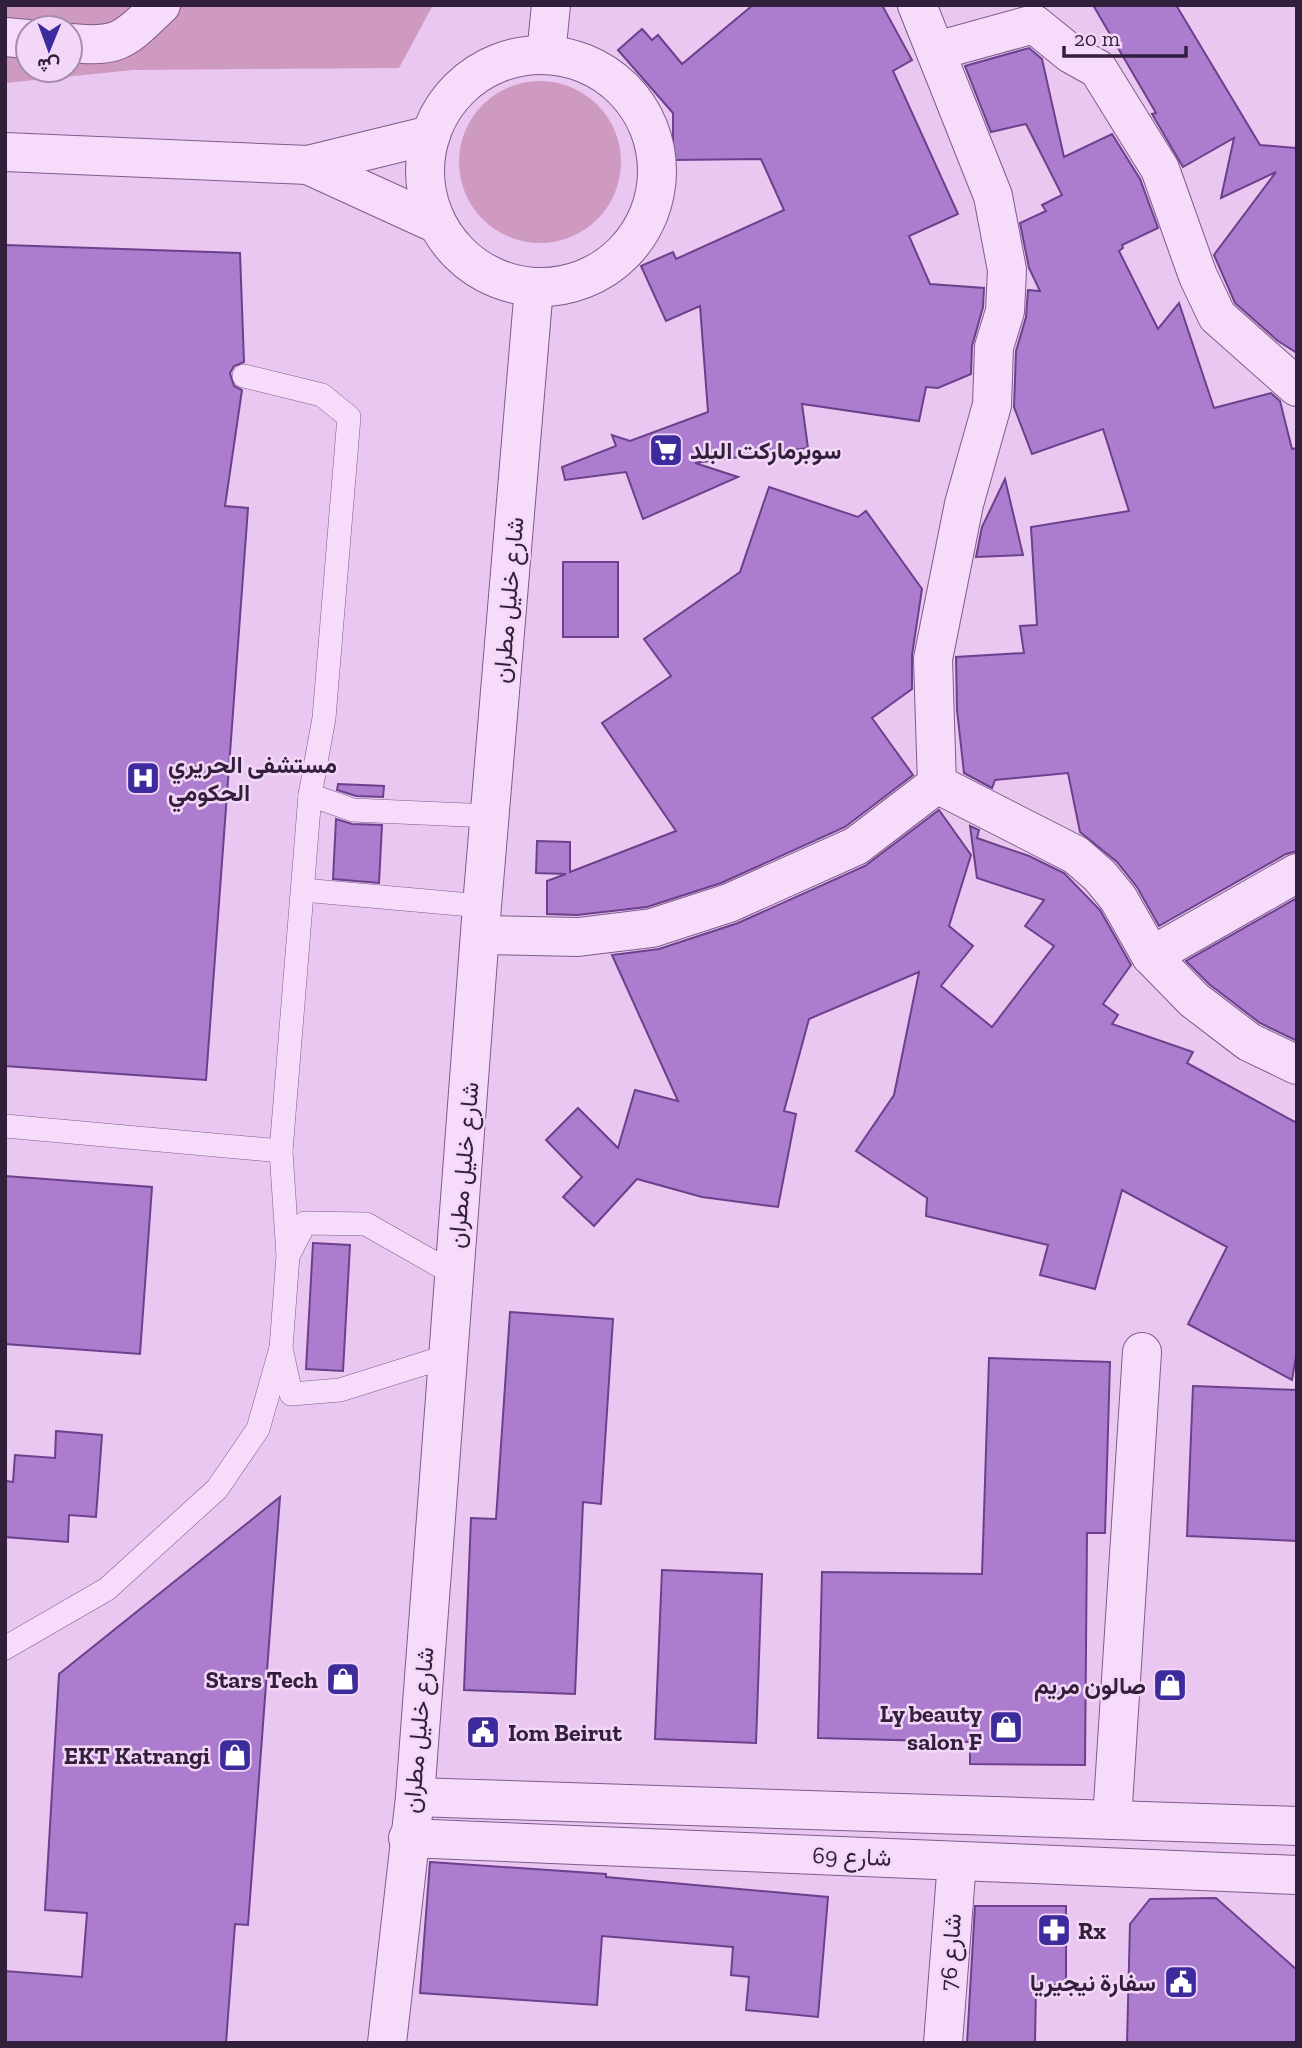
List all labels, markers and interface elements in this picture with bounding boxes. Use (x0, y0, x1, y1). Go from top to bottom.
north arrow (14, 14, 84, 84)
scale bar (1064, 14, 1186, 58)
text: 20 m (1074, 26, 1120, 51)
text: ش (37, 54, 60, 77)
supermarket icon: سوبرماركت البلد (647, 431, 685, 469)
place label: سوبرماركت البلد (690, 436, 841, 466)
street label: شارع خليل مطران (486, 516, 532, 685)
place label: مستشفى الحريري الحكومي (168, 750, 337, 813)
hospital icon: مستشفى الحريري الحكومي (124, 759, 162, 797)
street label: شارع خليل مطران (441, 1081, 487, 1250)
street label: شارع خليل مطران (396, 1646, 442, 1815)
shop icon: Stars Tech (324, 1660, 362, 1698)
place label: Stars Tech (205, 1665, 318, 1694)
shop icon: صالون مريم (1151, 1666, 1189, 1704)
place label: صالون مريم (1034, 1671, 1146, 1702)
place label: Ly beauty salon F (880, 1699, 982, 1756)
shop icon: Ly beauty salon F (987, 1708, 1025, 1746)
public building icon: Iom Beirut (464, 1713, 502, 1751)
place label: Iom Beirut (508, 1718, 622, 1747)
shop icon: EKT Katrangi (216, 1736, 254, 1774)
place label: EKT Katrangi (64, 1741, 210, 1770)
street label: شارع 69 (812, 1840, 892, 1874)
pharmacy icon: Rx (1035, 1911, 1073, 1949)
street label: شارع 76 (933, 1912, 969, 1992)
place label: Rx (1078, 1916, 1106, 1945)
public building icon: سفارة نيجيريا (1162, 1963, 1200, 2001)
place label: سفارة نيجيريا (1030, 1968, 1156, 1998)

